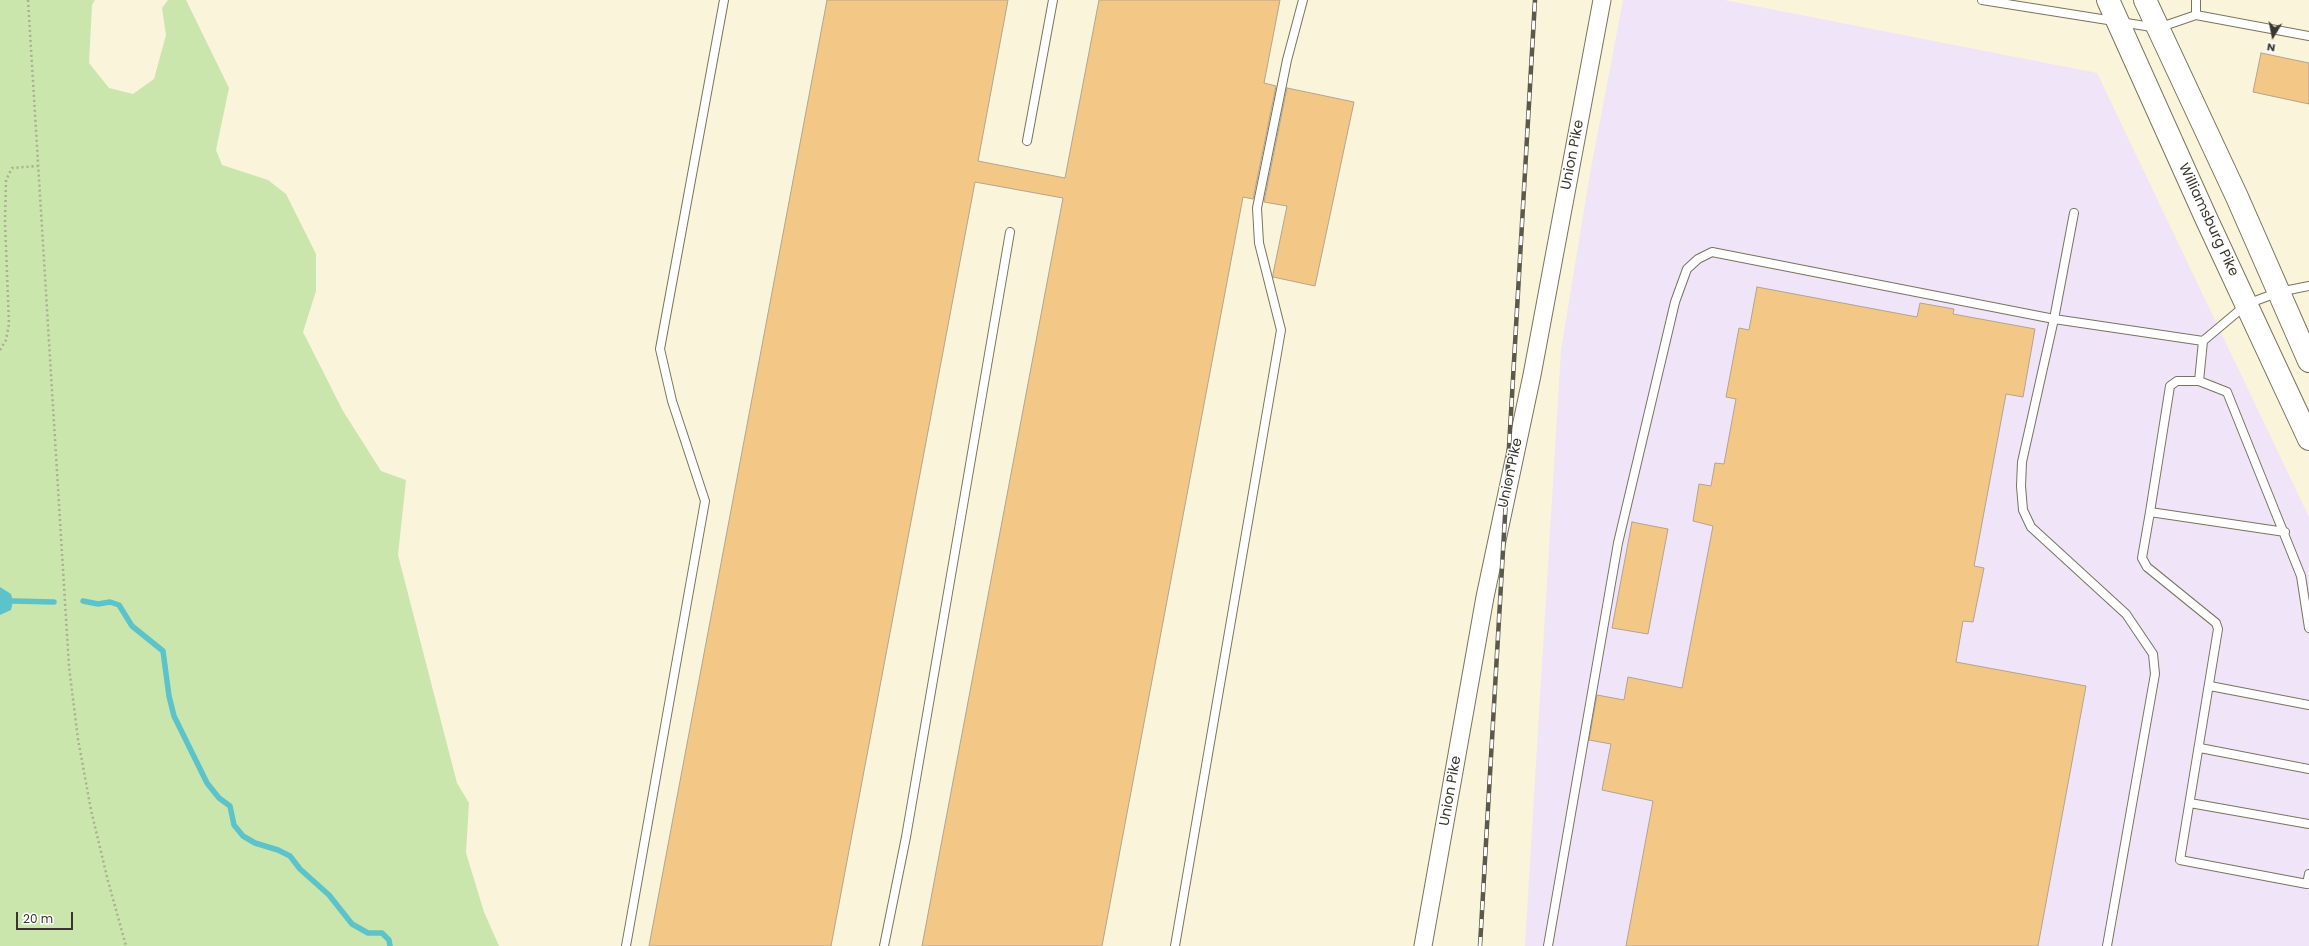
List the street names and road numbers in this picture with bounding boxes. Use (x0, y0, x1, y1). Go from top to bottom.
street label: Union Pike (1558, 119, 1588, 191)
street label: Williamsburg Pike (2174, 161, 2242, 279)
street label: Union Pike (1495, 437, 1527, 509)
street label: Union Pike (1437, 755, 1465, 827)

